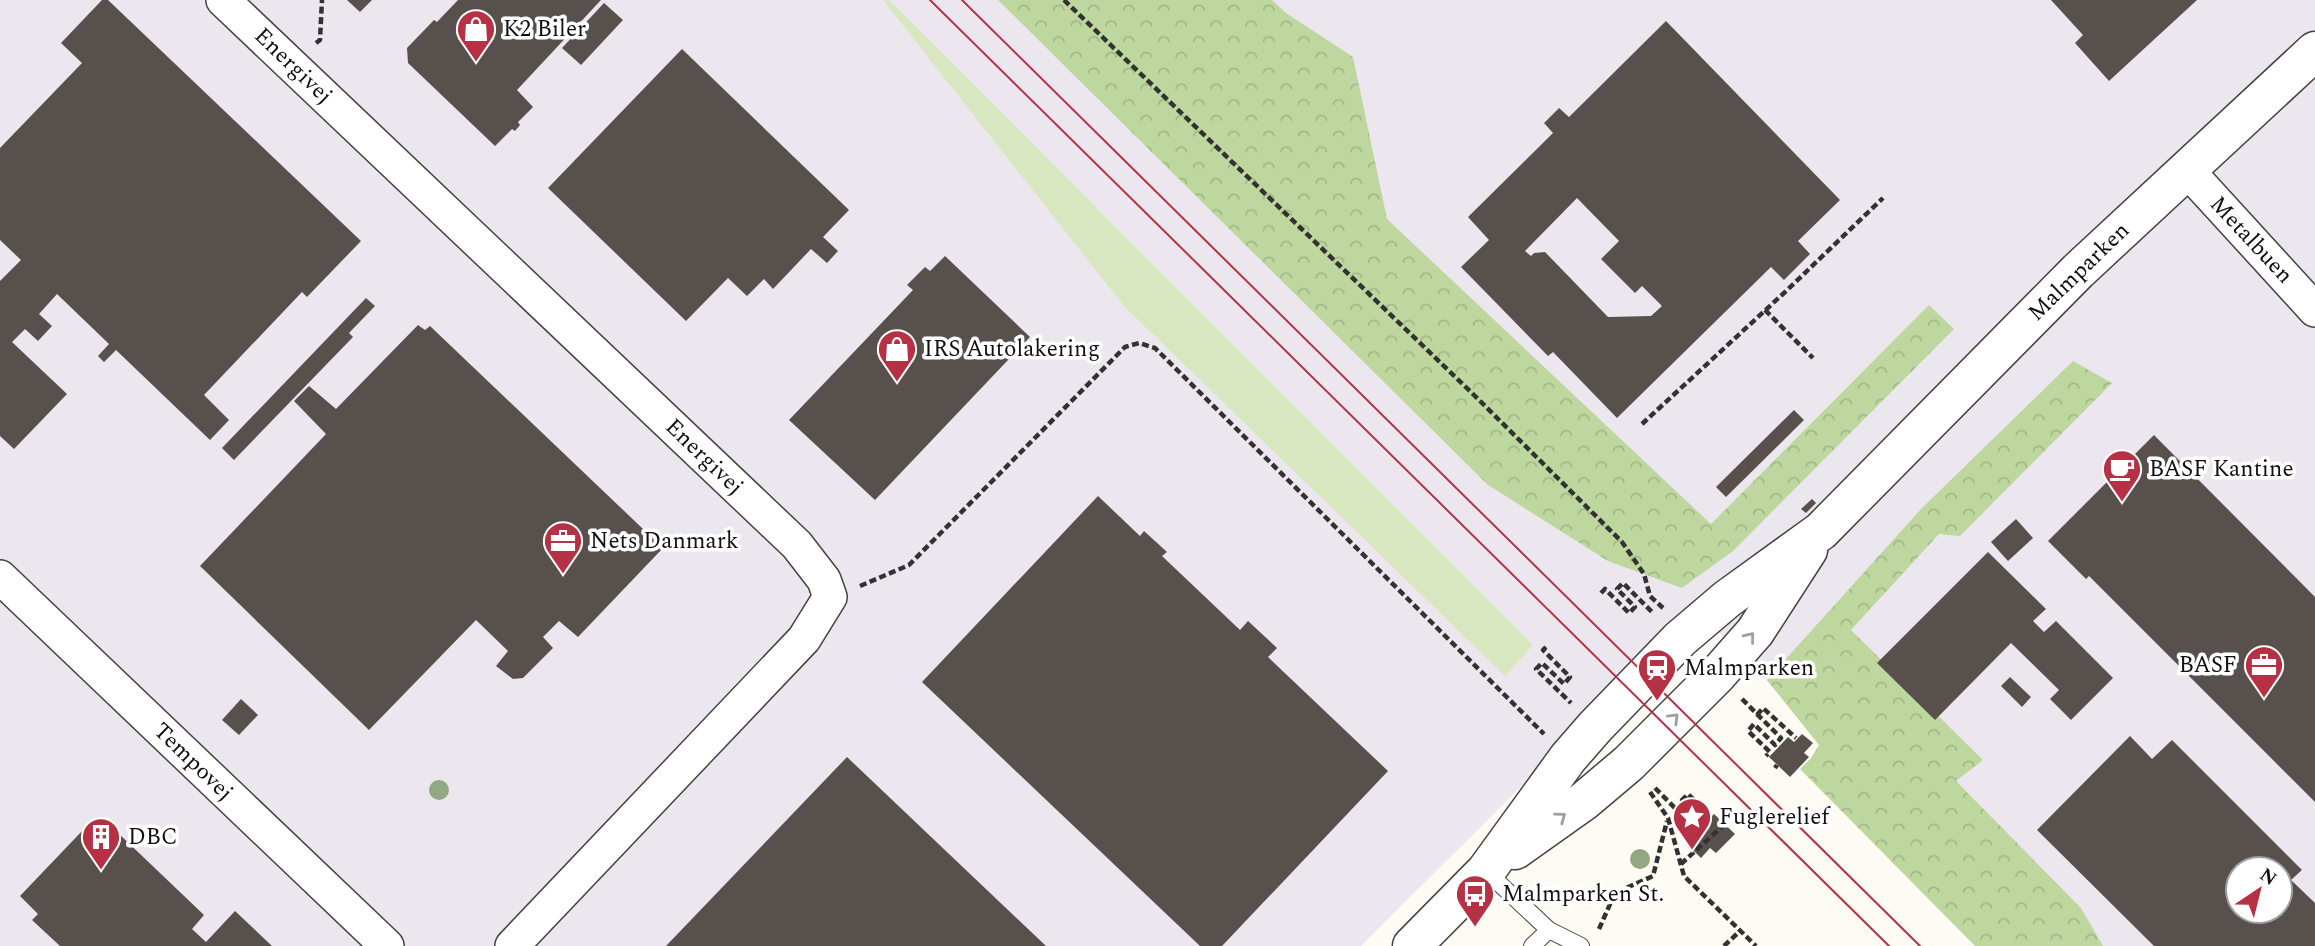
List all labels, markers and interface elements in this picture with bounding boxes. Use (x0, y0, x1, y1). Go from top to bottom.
shop icon: K2 Biler (455, 8, 497, 63)
place label: K2 Biler (503, 12, 586, 47)
street label: Energivej (246, 19, 340, 113)
street label: Metalbuen (2201, 188, 2301, 292)
street label: Malmparken (2020, 214, 2138, 330)
shop icon: IRS Autolakering (876, 328, 918, 383)
place label: IRS Autolakering (924, 332, 1100, 367)
street label: Energivej (657, 410, 751, 504)
cafe icon: BASF Kantine (2101, 448, 2143, 503)
place label: BASF Kantine (2149, 452, 2294, 487)
office icon: Nets Danmark (542, 520, 584, 575)
place label: Nets Danmark (590, 524, 739, 559)
one-way arrow (1741, 633, 1754, 645)
office icon: BASF (2243, 644, 2285, 699)
station icon: Malmparken (1636, 647, 1678, 702)
place label: BASF (2179, 648, 2237, 683)
place label: Malmparken (1684, 651, 1814, 686)
one-way arrow (1666, 714, 1678, 726)
street label: Tempovej (145, 715, 241, 809)
place icon: Fuglerelief (1671, 796, 1713, 851)
place label: Fuglerelief (1719, 800, 1831, 835)
one-way arrow (1553, 813, 1566, 825)
building icon: DBC (80, 816, 122, 871)
place label: DBC (128, 820, 178, 855)
north arrow (2224, 855, 2294, 925)
text: N (2253, 861, 2283, 894)
bus stop icon: Malmparken St. (1454, 873, 1496, 928)
place label: Malmparken St. (1502, 877, 1664, 912)

